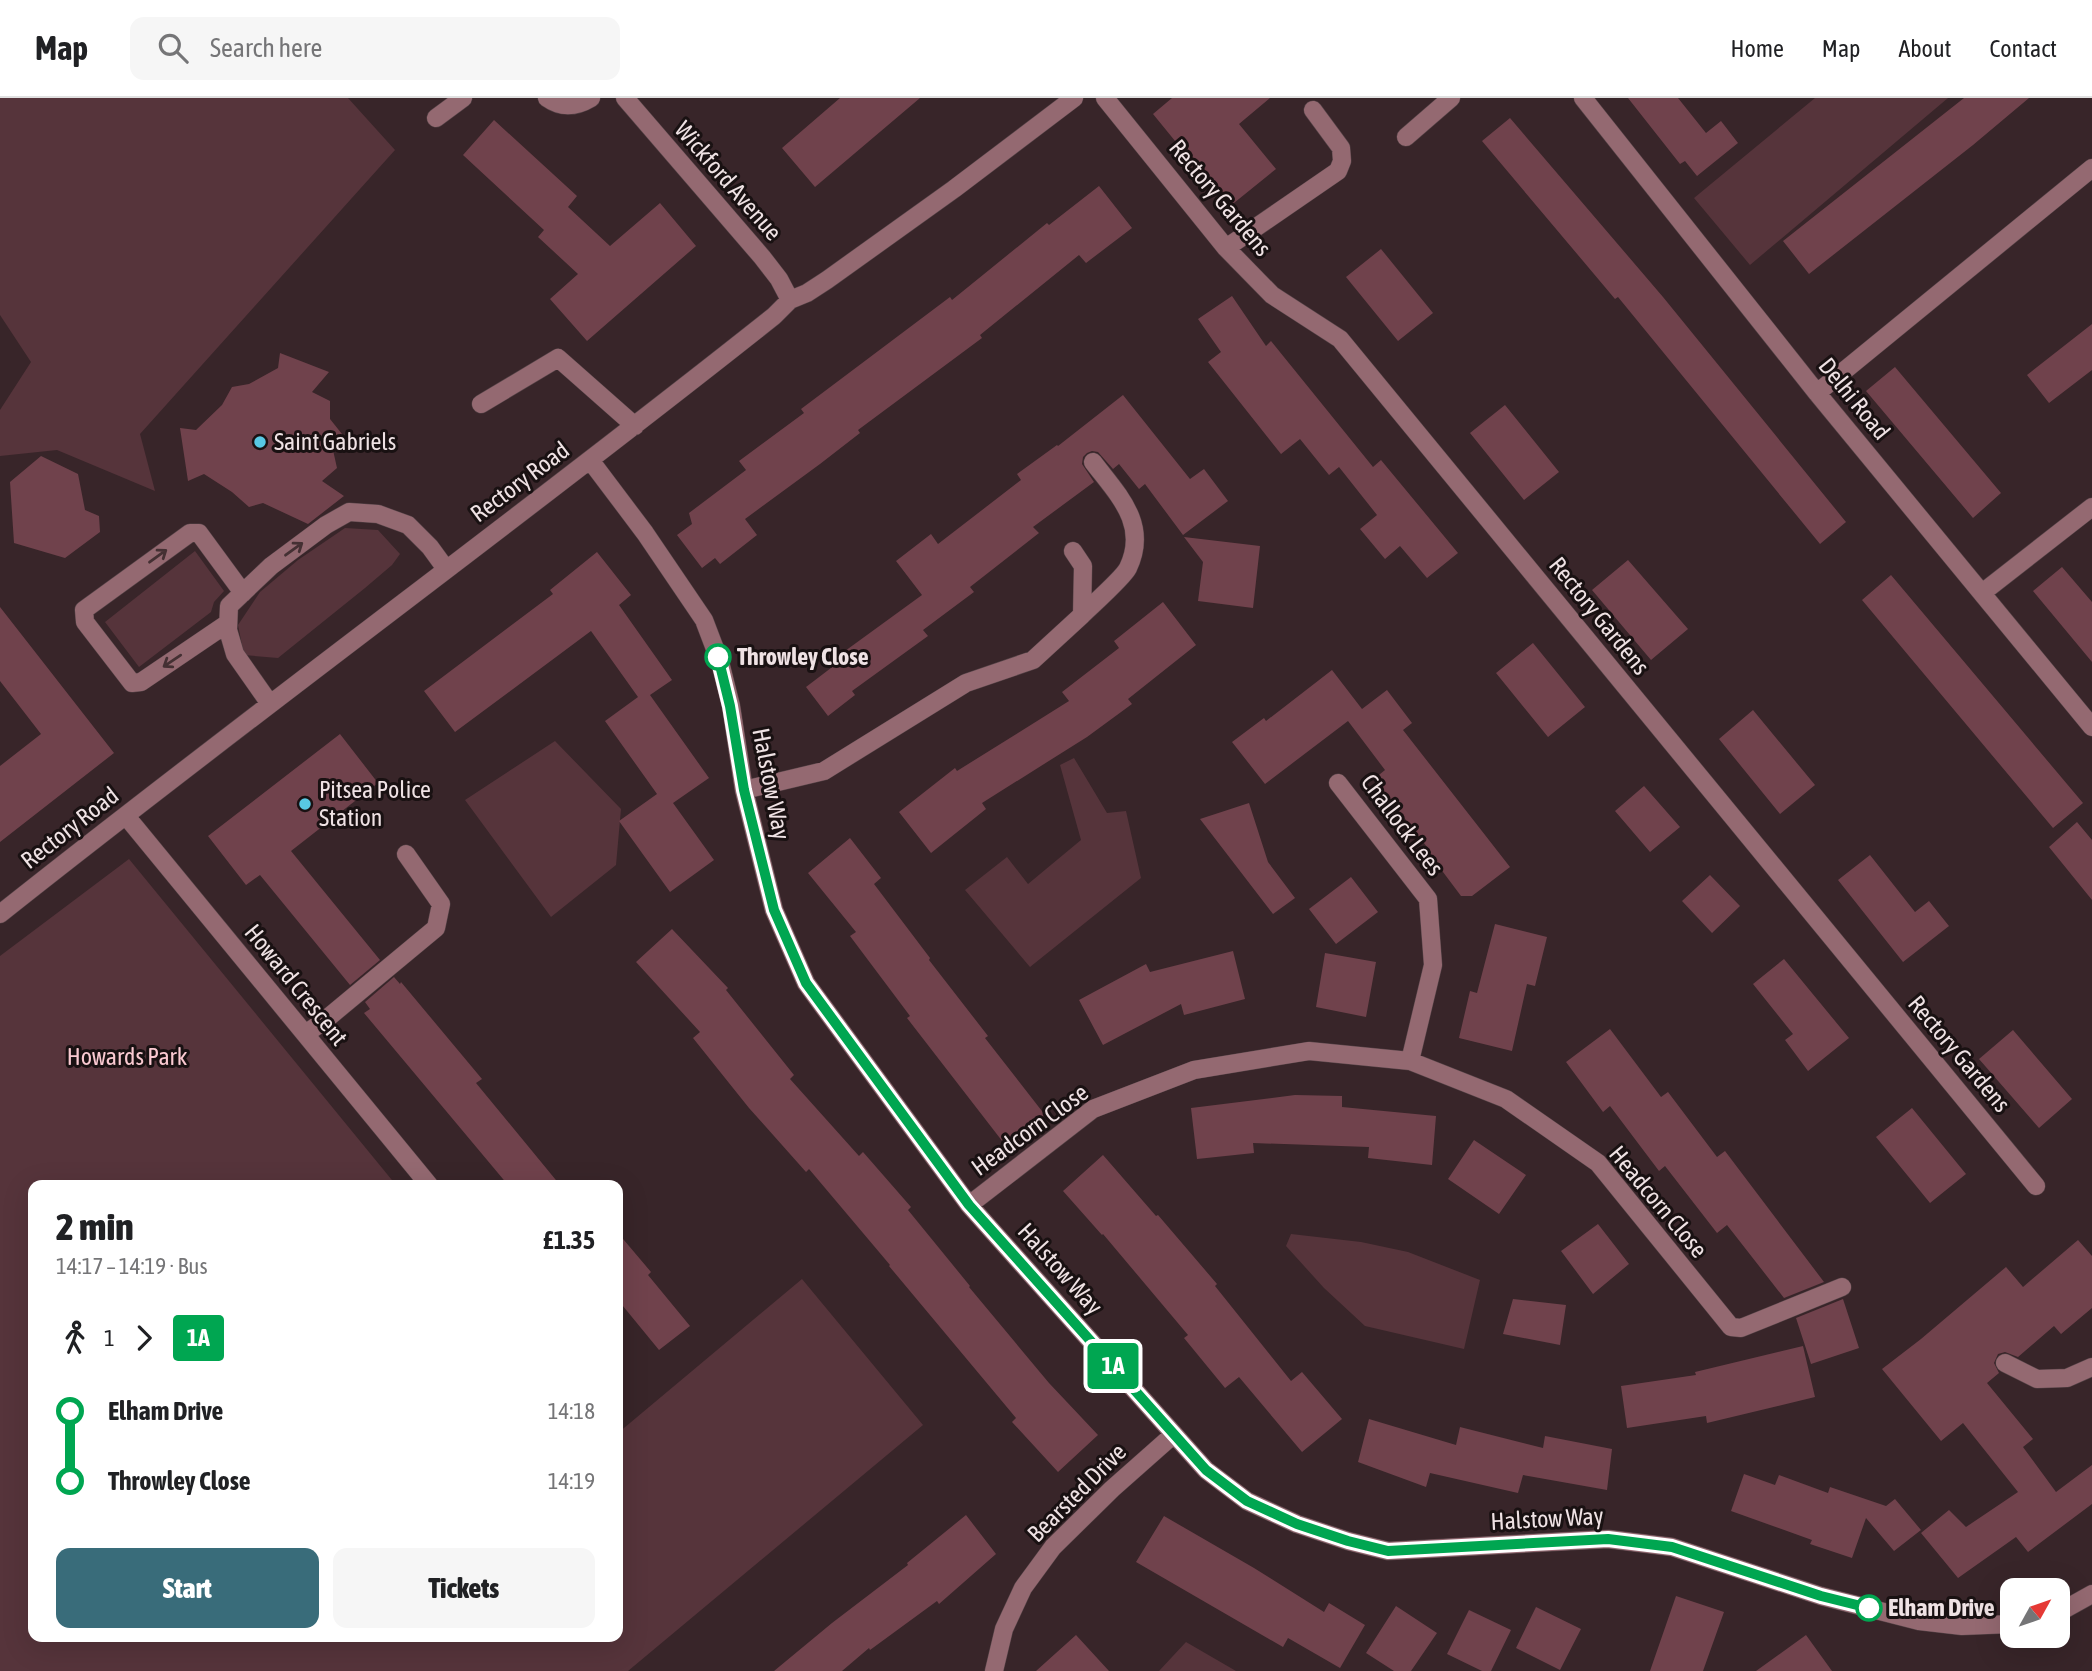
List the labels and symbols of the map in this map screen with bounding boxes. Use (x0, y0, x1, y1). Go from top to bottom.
street label: Wickford Avenue (669, 116, 787, 246)
street label: Rectory Gardens (1164, 134, 1277, 261)
street label: Delhi Road (1813, 353, 1895, 445)
place label: Saint Gabriels (274, 428, 396, 455)
marker: Saint Gabriels (252, 434, 268, 450)
street label: Rectory Road (465, 436, 574, 527)
one-way arrow (284, 541, 303, 556)
one-way arrow (149, 549, 168, 564)
street label: Rectory Gardens (1544, 552, 1655, 680)
place label: Throwley Close (737, 643, 869, 670)
marker: Throwley Close (705, 644, 731, 670)
one-way arrow (163, 654, 182, 668)
street label: Halstow Way (747, 726, 796, 842)
street label: Challock Lees (1356, 769, 1449, 881)
place label: Pitsea Police Station (319, 776, 431, 831)
street label: Rectory Road (16, 781, 124, 874)
marker: Pitsea Police Station (297, 796, 313, 812)
street label: Howard Crescent (239, 919, 353, 1051)
street label: Rectory Gardens (1903, 990, 2016, 1117)
park label: Howards Park (67, 1043, 188, 1070)
street label: Headcorn Close (966, 1078, 1093, 1181)
street label: Headcorn Close (1604, 1140, 1713, 1263)
street label: Halstow Way (1013, 1218, 1108, 1320)
line badge: 1A (1082, 1343, 1144, 1389)
street label: Bearsted Drive (1022, 1438, 1131, 1547)
street label: Halstow Way (1490, 1502, 1604, 1535)
north arrow (2000, 1578, 2070, 1648)
place label: Elham Drive (1888, 1594, 1995, 1621)
marker: Elham Drive (1856, 1595, 1882, 1621)

